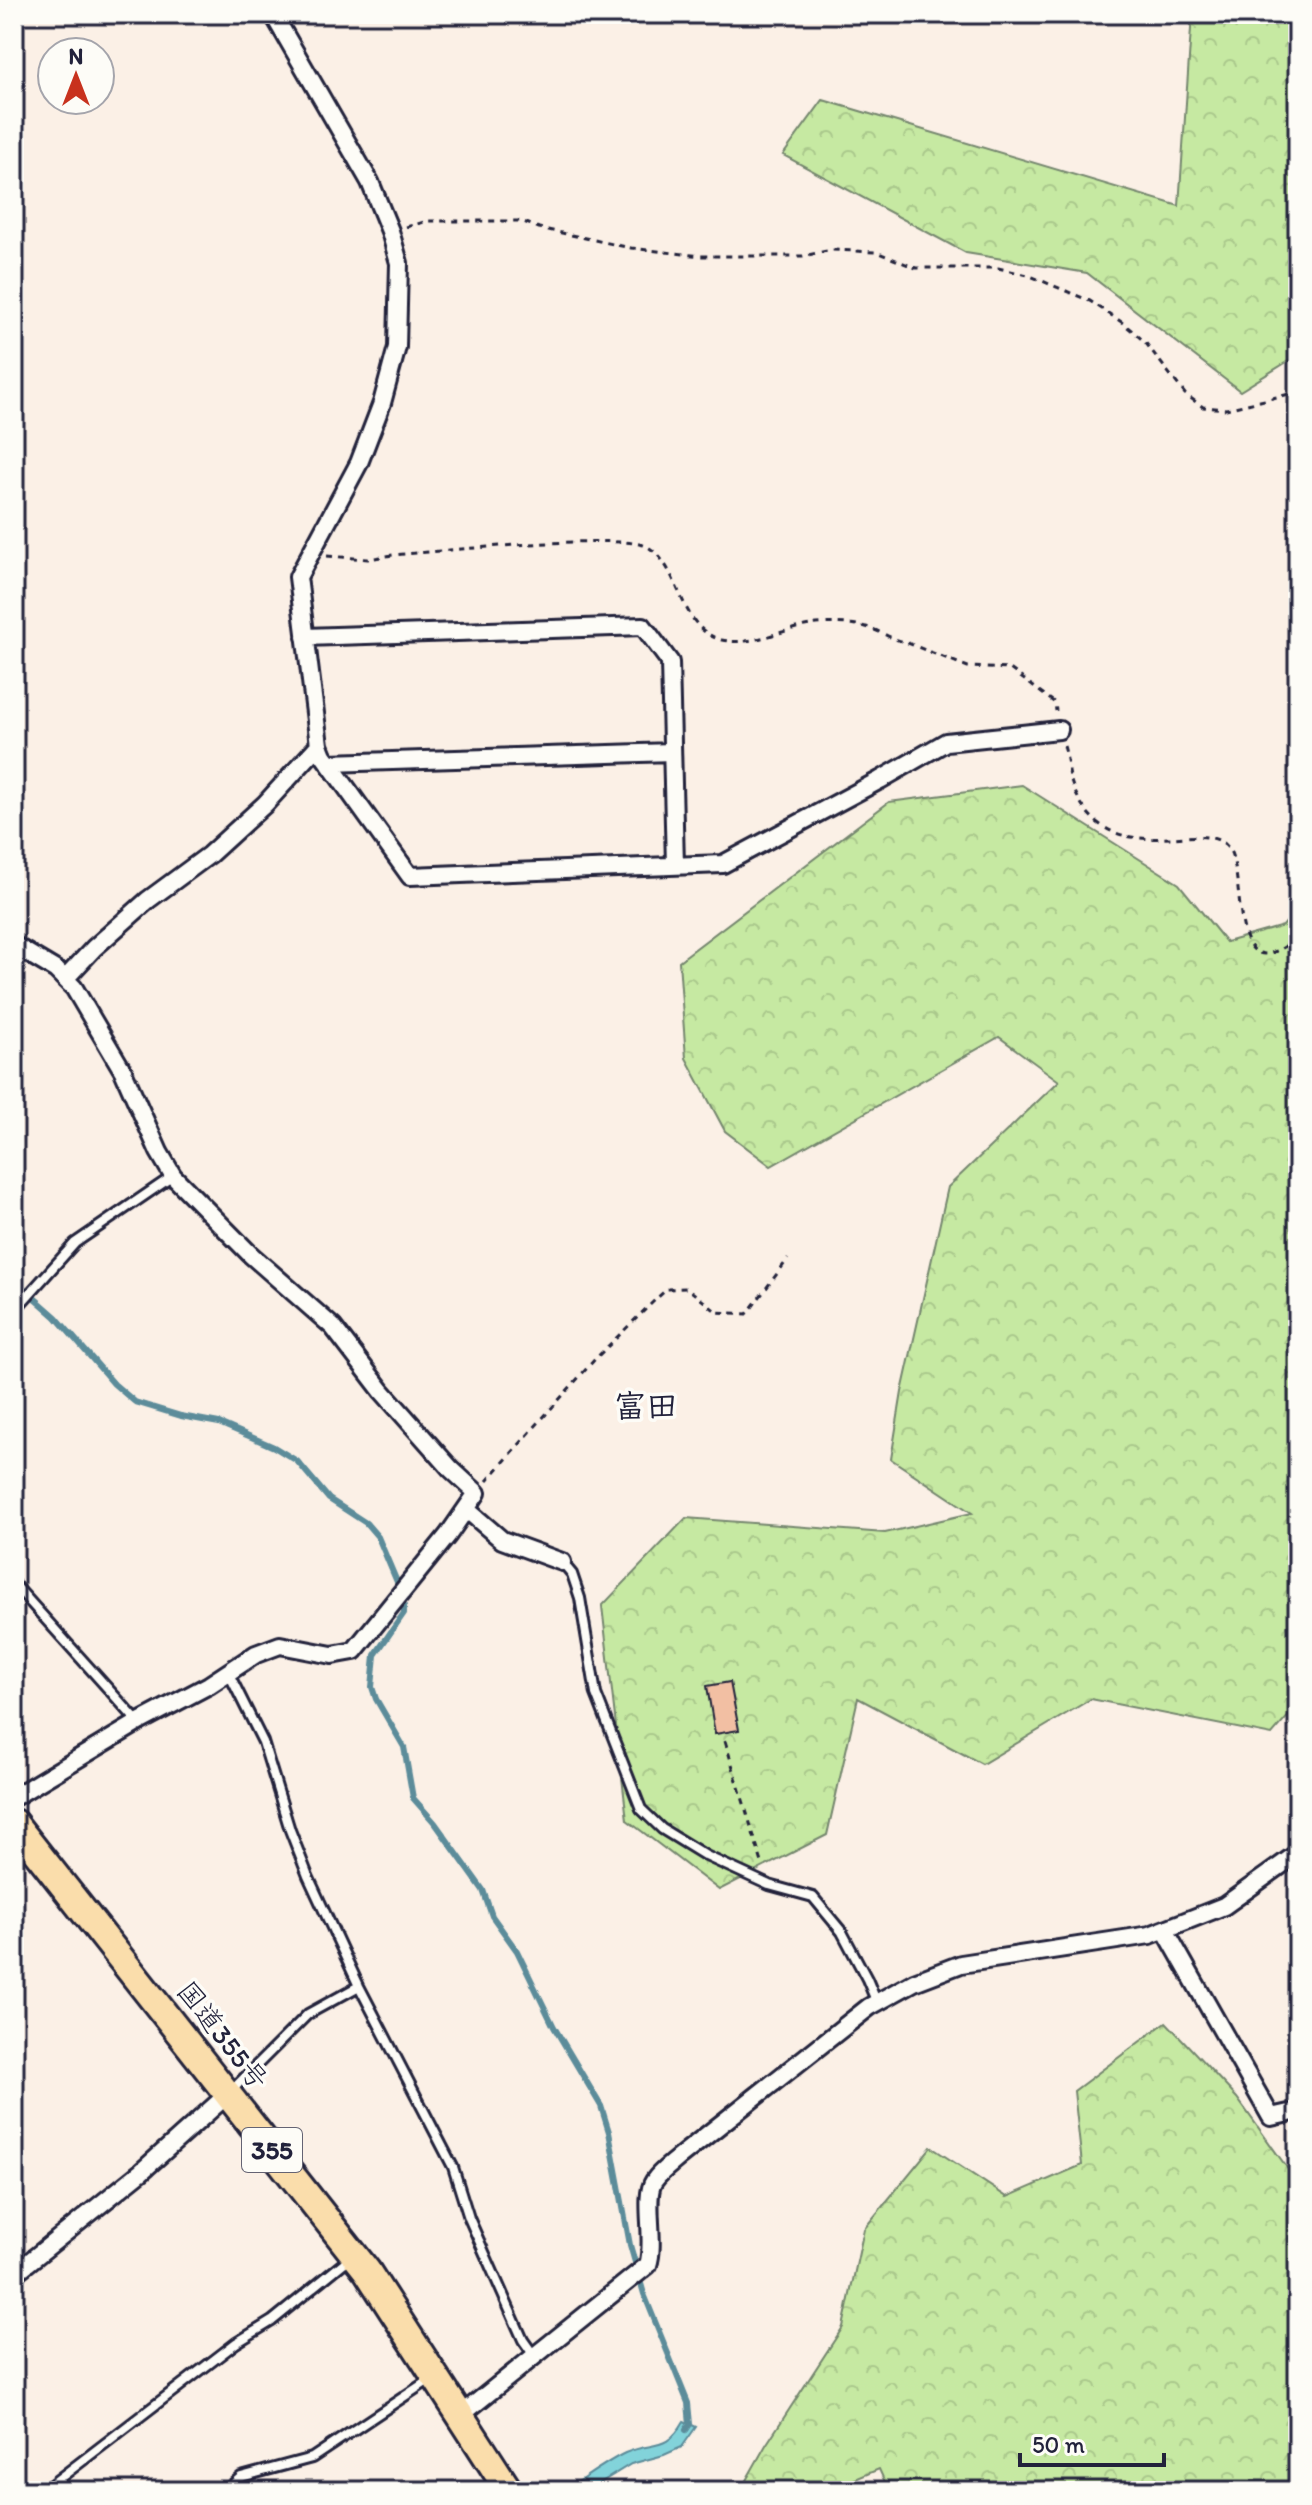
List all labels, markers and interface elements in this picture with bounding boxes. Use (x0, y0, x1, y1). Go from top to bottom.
north arrow (36, 36, 116, 116)
text: N (69, 43, 83, 70)
district label: 富田 (614, 1387, 678, 1425)
street label: 国道355号 (170, 1974, 276, 2096)
road number: 355 (242, 2128, 302, 2172)
scale bar (1020, 2417, 1164, 2467)
text: 50 m (1032, 2430, 1085, 2459)

